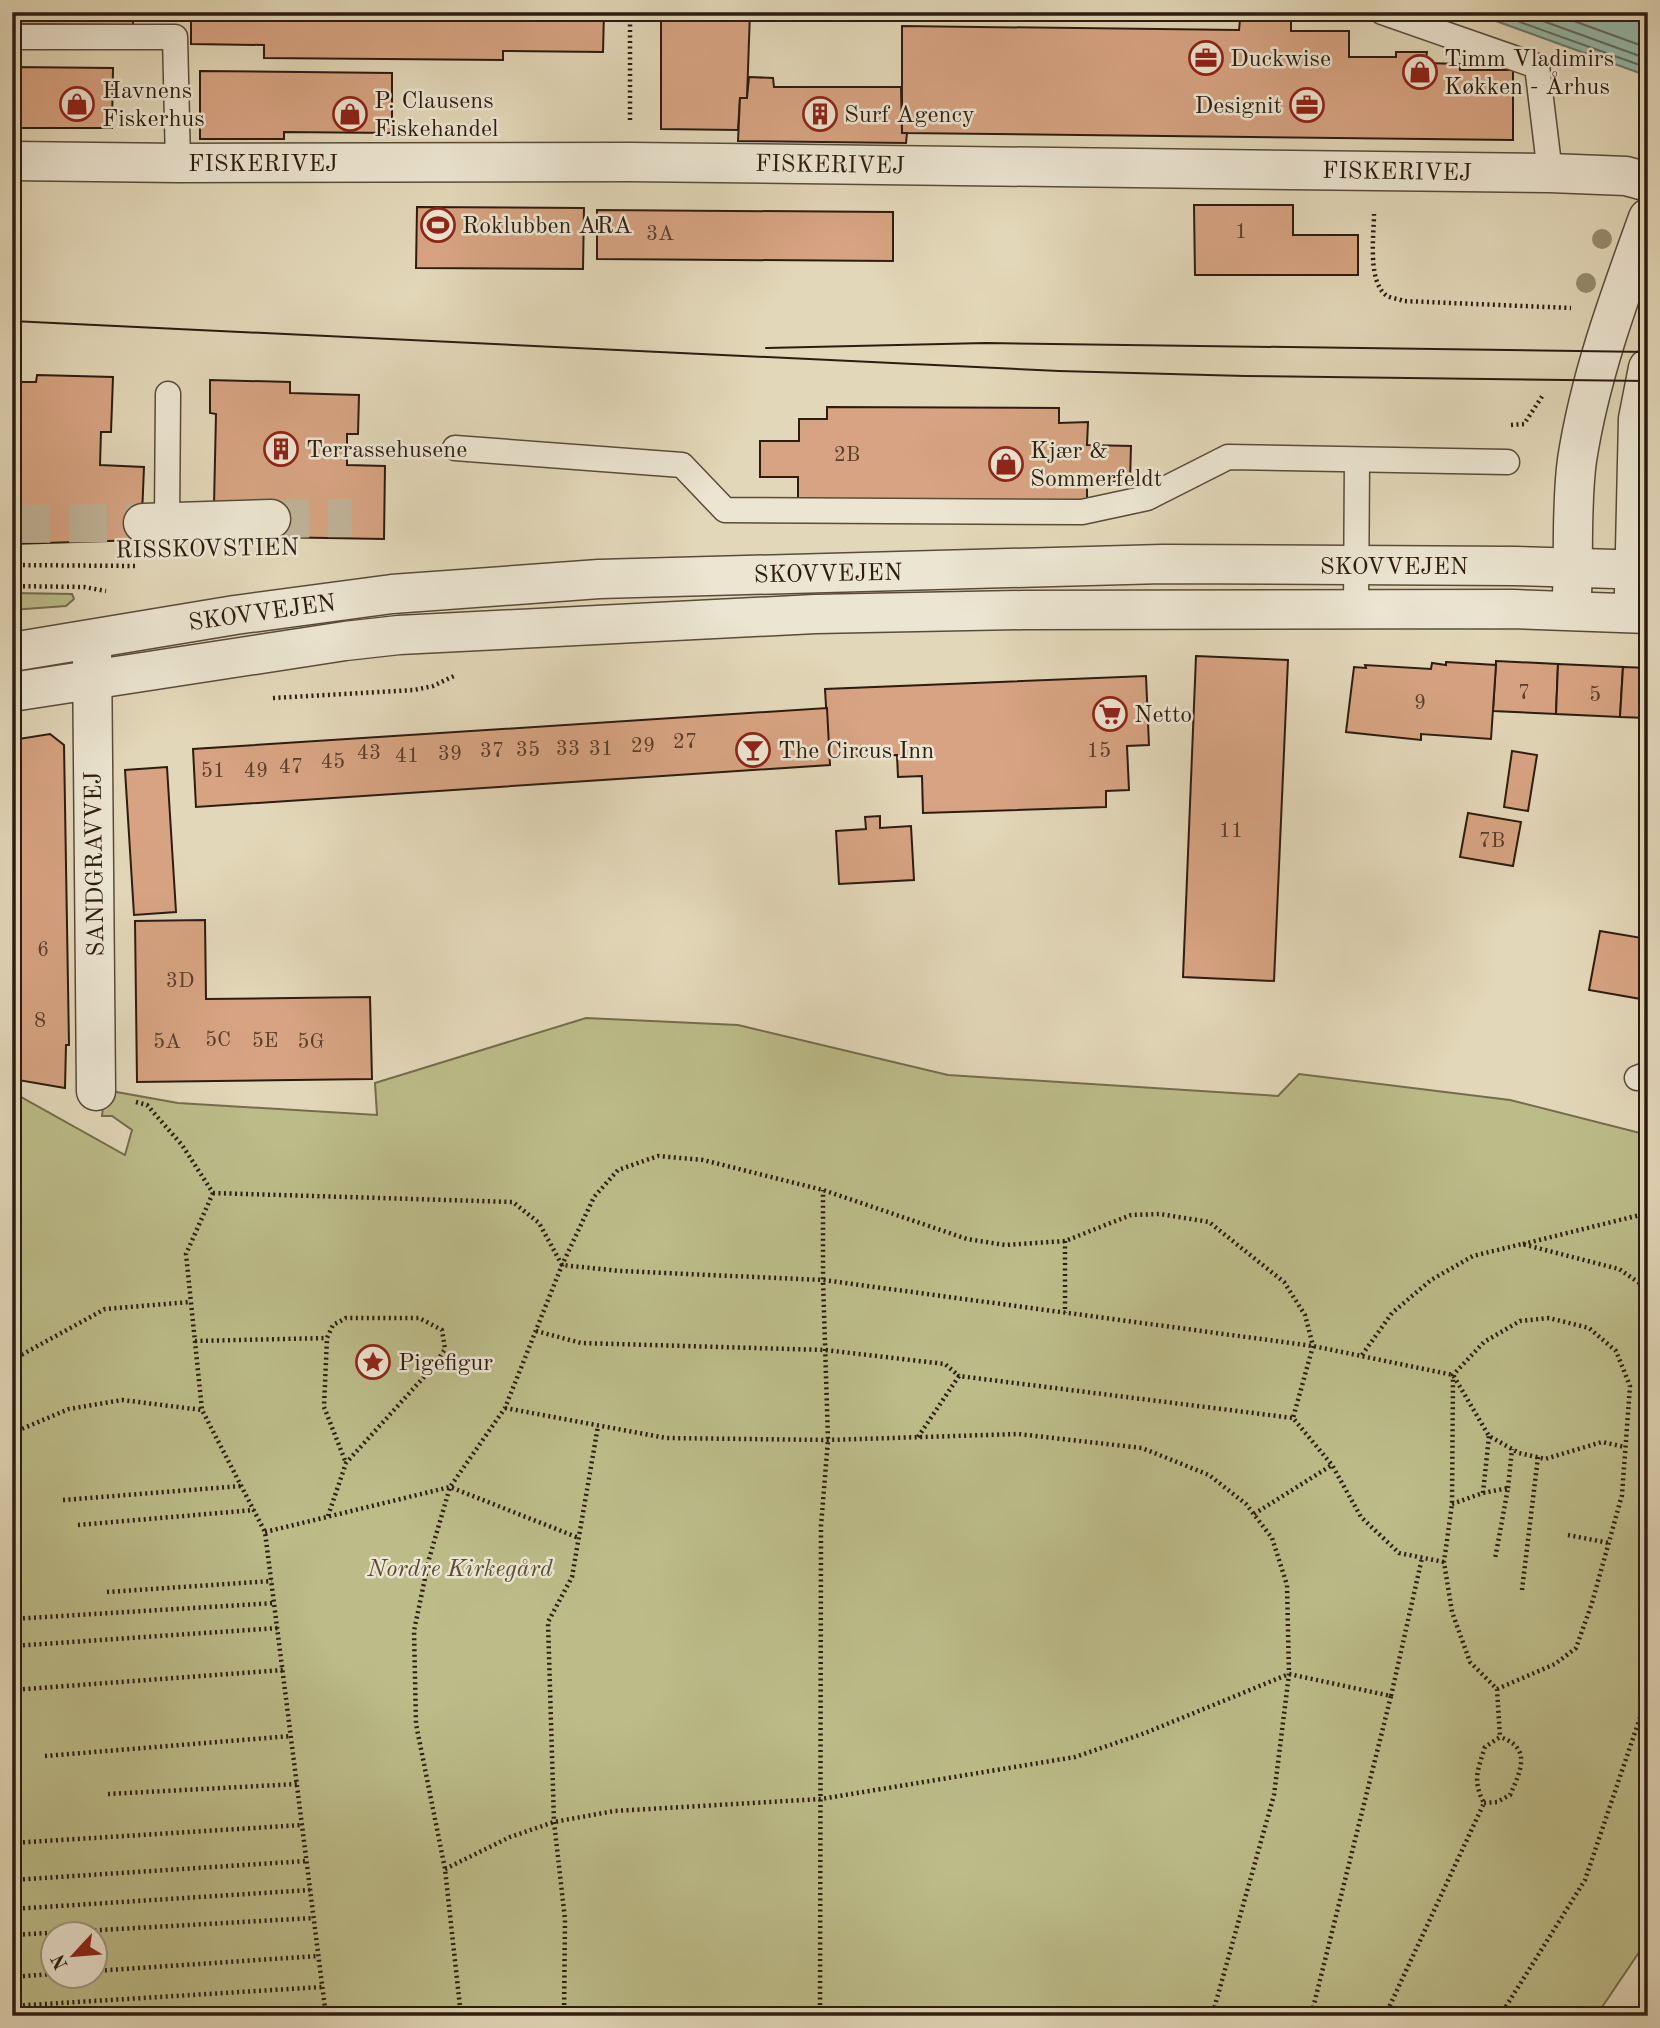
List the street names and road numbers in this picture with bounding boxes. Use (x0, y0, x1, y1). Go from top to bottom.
street label: FISKERIVEJ (188, 153, 338, 177)
street label: FISKERIVEJ (755, 153, 905, 179)
street label: FISKERIVEJ (1322, 160, 1472, 186)
street label: RISSKOVSTIEN (115, 536, 299, 564)
street label: SKOVVEJEN (1320, 556, 1468, 580)
street label: SKOVVEJEN (754, 562, 903, 588)
street label: SKOVVEJEN (187, 592, 338, 636)
street label: SANDGRAVVEJ (82, 771, 110, 957)

